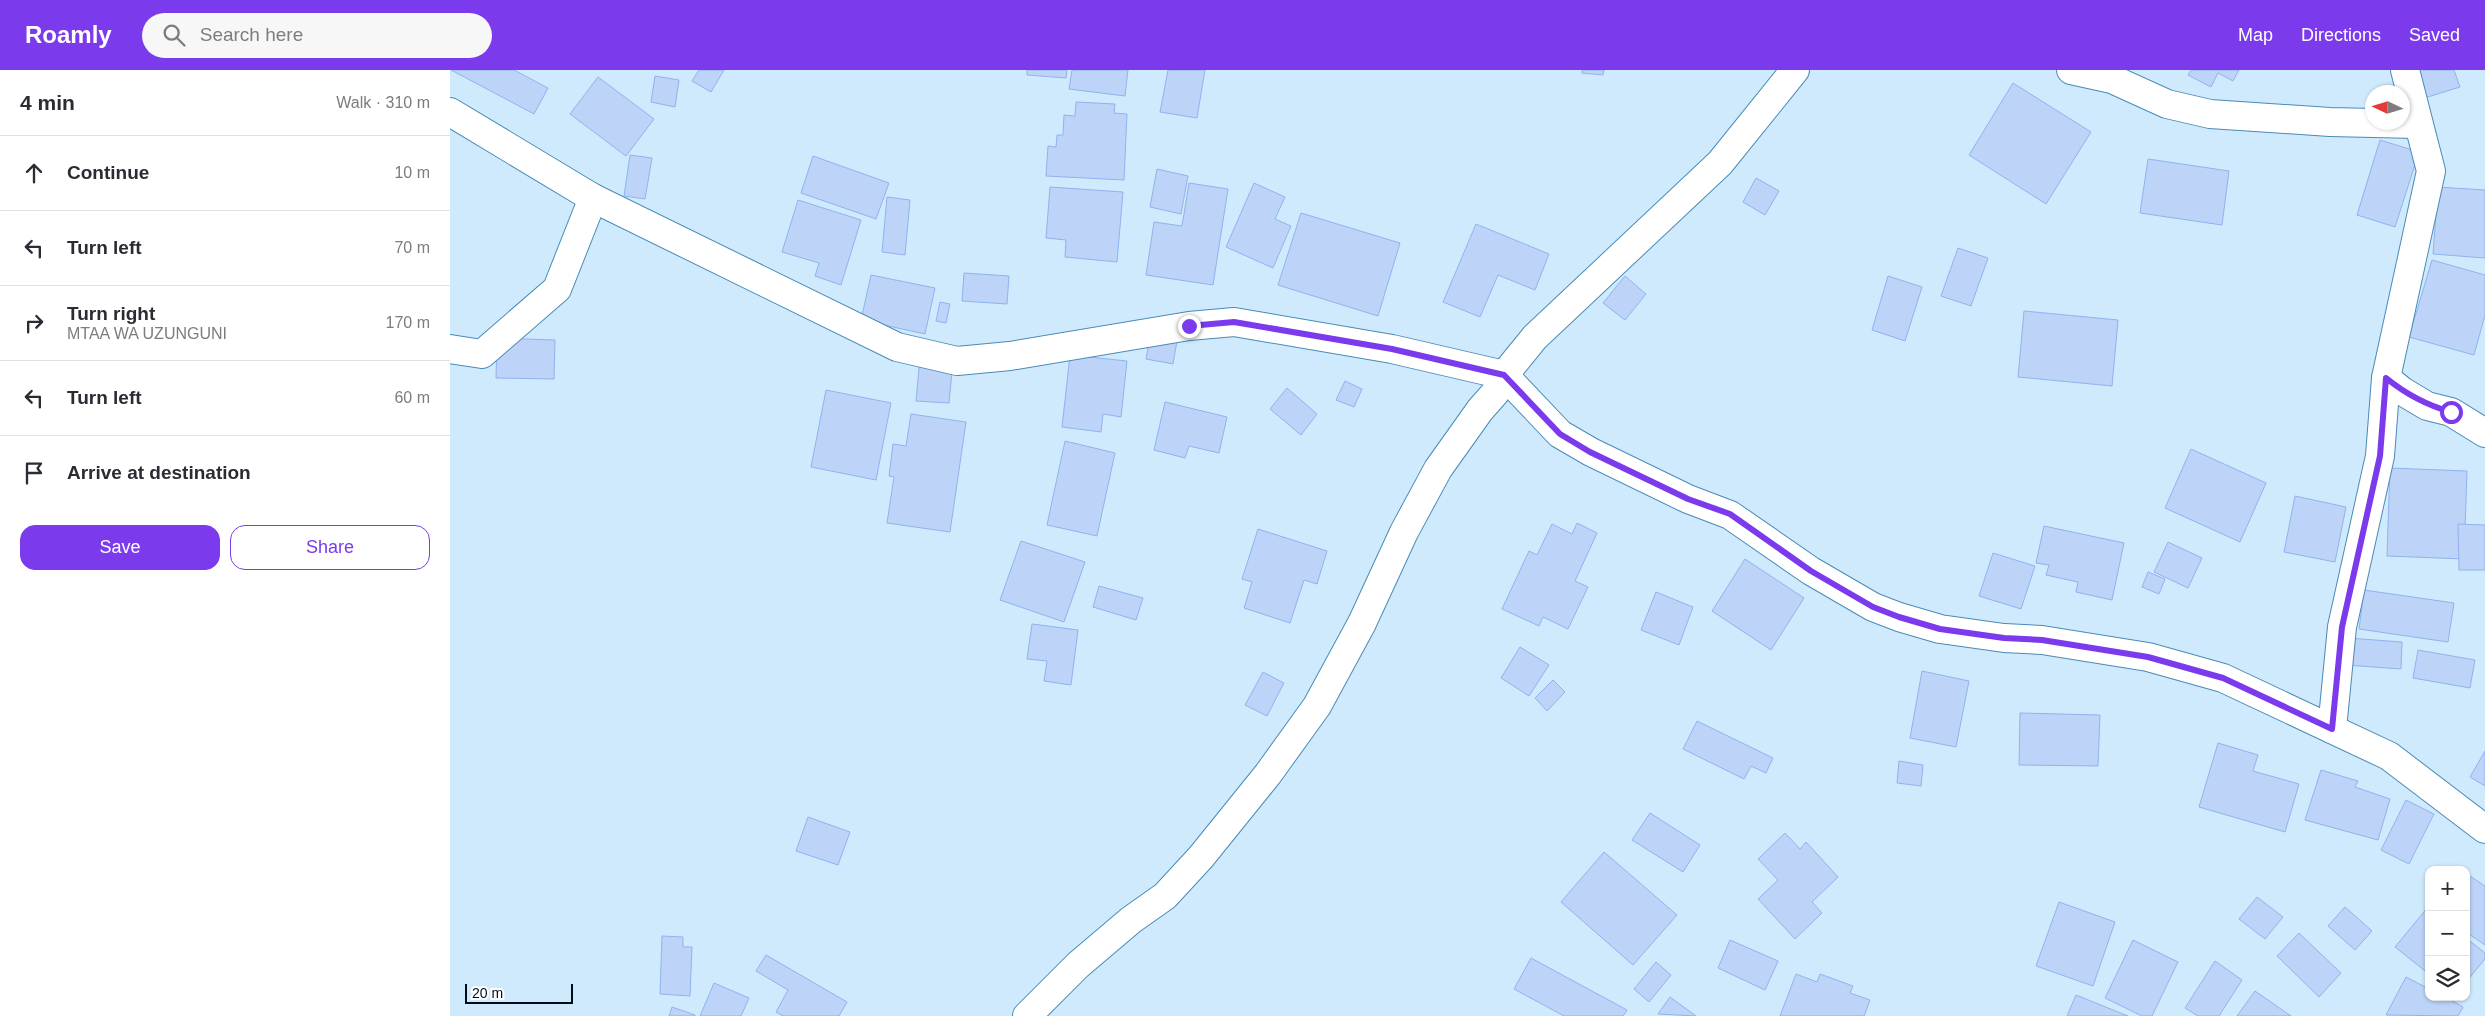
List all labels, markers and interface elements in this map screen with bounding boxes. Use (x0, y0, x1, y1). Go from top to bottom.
search box (142, 13, 492, 58)
text: Roamly (25, 21, 112, 48)
icon: search (160, 21, 188, 49)
text: Search here (200, 24, 303, 45)
text: Map (2238, 25, 2273, 45)
text: Directions (2301, 25, 2381, 45)
text: Saved (2409, 25, 2460, 45)
north arrow (2365, 85, 2410, 130)
text: 4 min (20, 91, 75, 114)
text: Walk · 310 m (336, 94, 430, 111)
icon: ahead (20, 159, 48, 187)
text: Continue (67, 162, 149, 183)
text: 10 m (394, 164, 430, 181)
icon: left (20, 234, 48, 262)
text: Turn left (67, 237, 142, 258)
text: 70 m (394, 239, 430, 256)
text: Turn right (67, 303, 155, 324)
icon: right (20, 309, 48, 337)
text: 170 m (386, 314, 430, 331)
route end (1178, 315, 1201, 338)
text: MTAA WA UZUNGUNI (67, 325, 227, 342)
icon: left (20, 384, 48, 412)
text: Turn left (67, 387, 142, 408)
text: 60 m (394, 389, 430, 406)
route start (2440, 401, 2463, 424)
icon: arrive (20, 459, 48, 487)
text: Arrive at destination (67, 462, 251, 483)
button: Save (20, 525, 220, 570)
button: Share (230, 525, 430, 570)
map controls (2425, 866, 2470, 1001)
button: + (2425, 866, 2470, 911)
button: − (2425, 911, 2470, 956)
button: layers (2425, 956, 2470, 1001)
scale bar (465, 981, 572, 1004)
text: 20 m (472, 985, 503, 1001)

